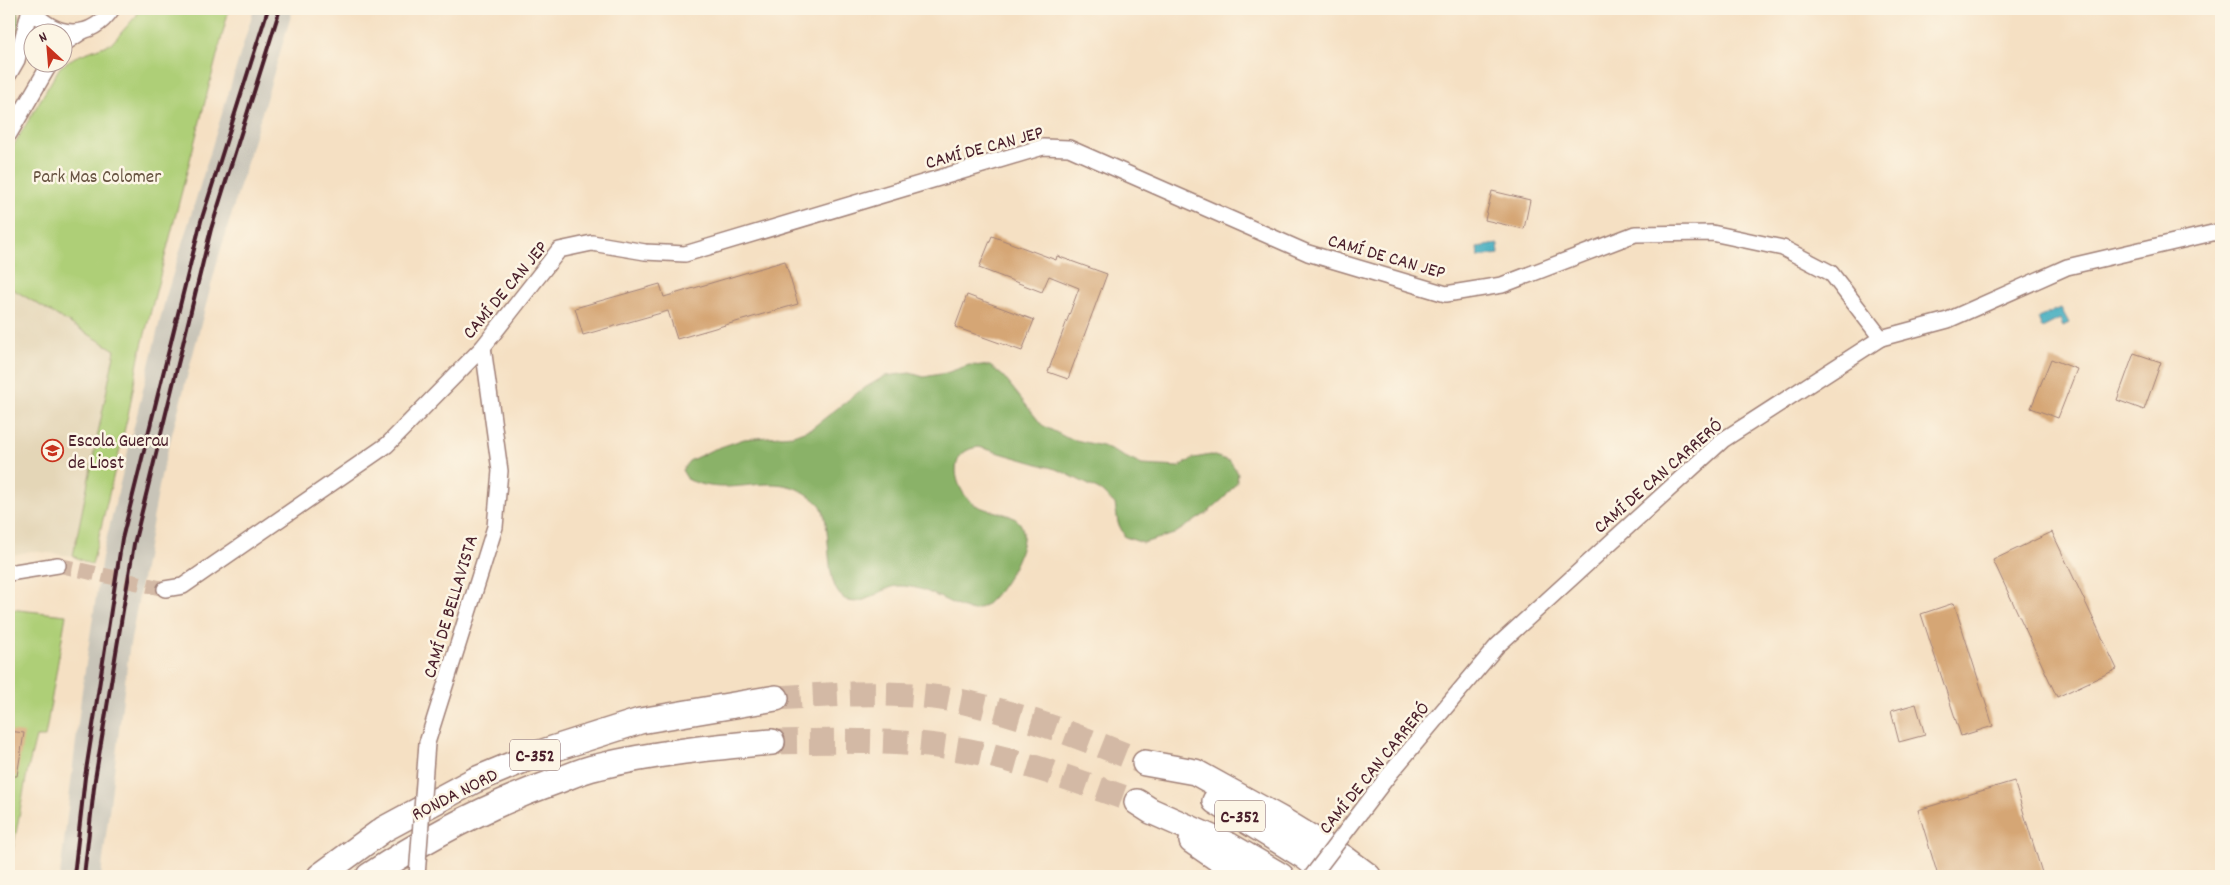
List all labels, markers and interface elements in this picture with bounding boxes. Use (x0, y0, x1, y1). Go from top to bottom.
north arrow (22, 22, 72, 72)
text: N (36, 28, 51, 49)
street label: CAMÍ DE CAN JEP (923, 121, 1047, 178)
park label: Park Mas Colomer (33, 165, 161, 192)
street label: CAMÍ DE CAN JEP (1324, 229, 1448, 288)
street label: CAMÍ DE CAN JEP (457, 236, 556, 346)
street label: CAMÍ DE CAN CARRERÓ (1589, 414, 1730, 541)
place label: Escola Guerau de Liost (68, 429, 169, 478)
school or university icon: Escola Guerau de Liost (40, 438, 64, 462)
street label: CAMÍ DE BELLAVISTA (418, 532, 487, 682)
street label: CAMÍ DE CAN CARRERÓ (1314, 697, 1438, 841)
road number: C-352 (510, 740, 560, 770)
street label: RONDA NORD (408, 763, 504, 829)
road number: C-352 (1215, 800, 1265, 831)

